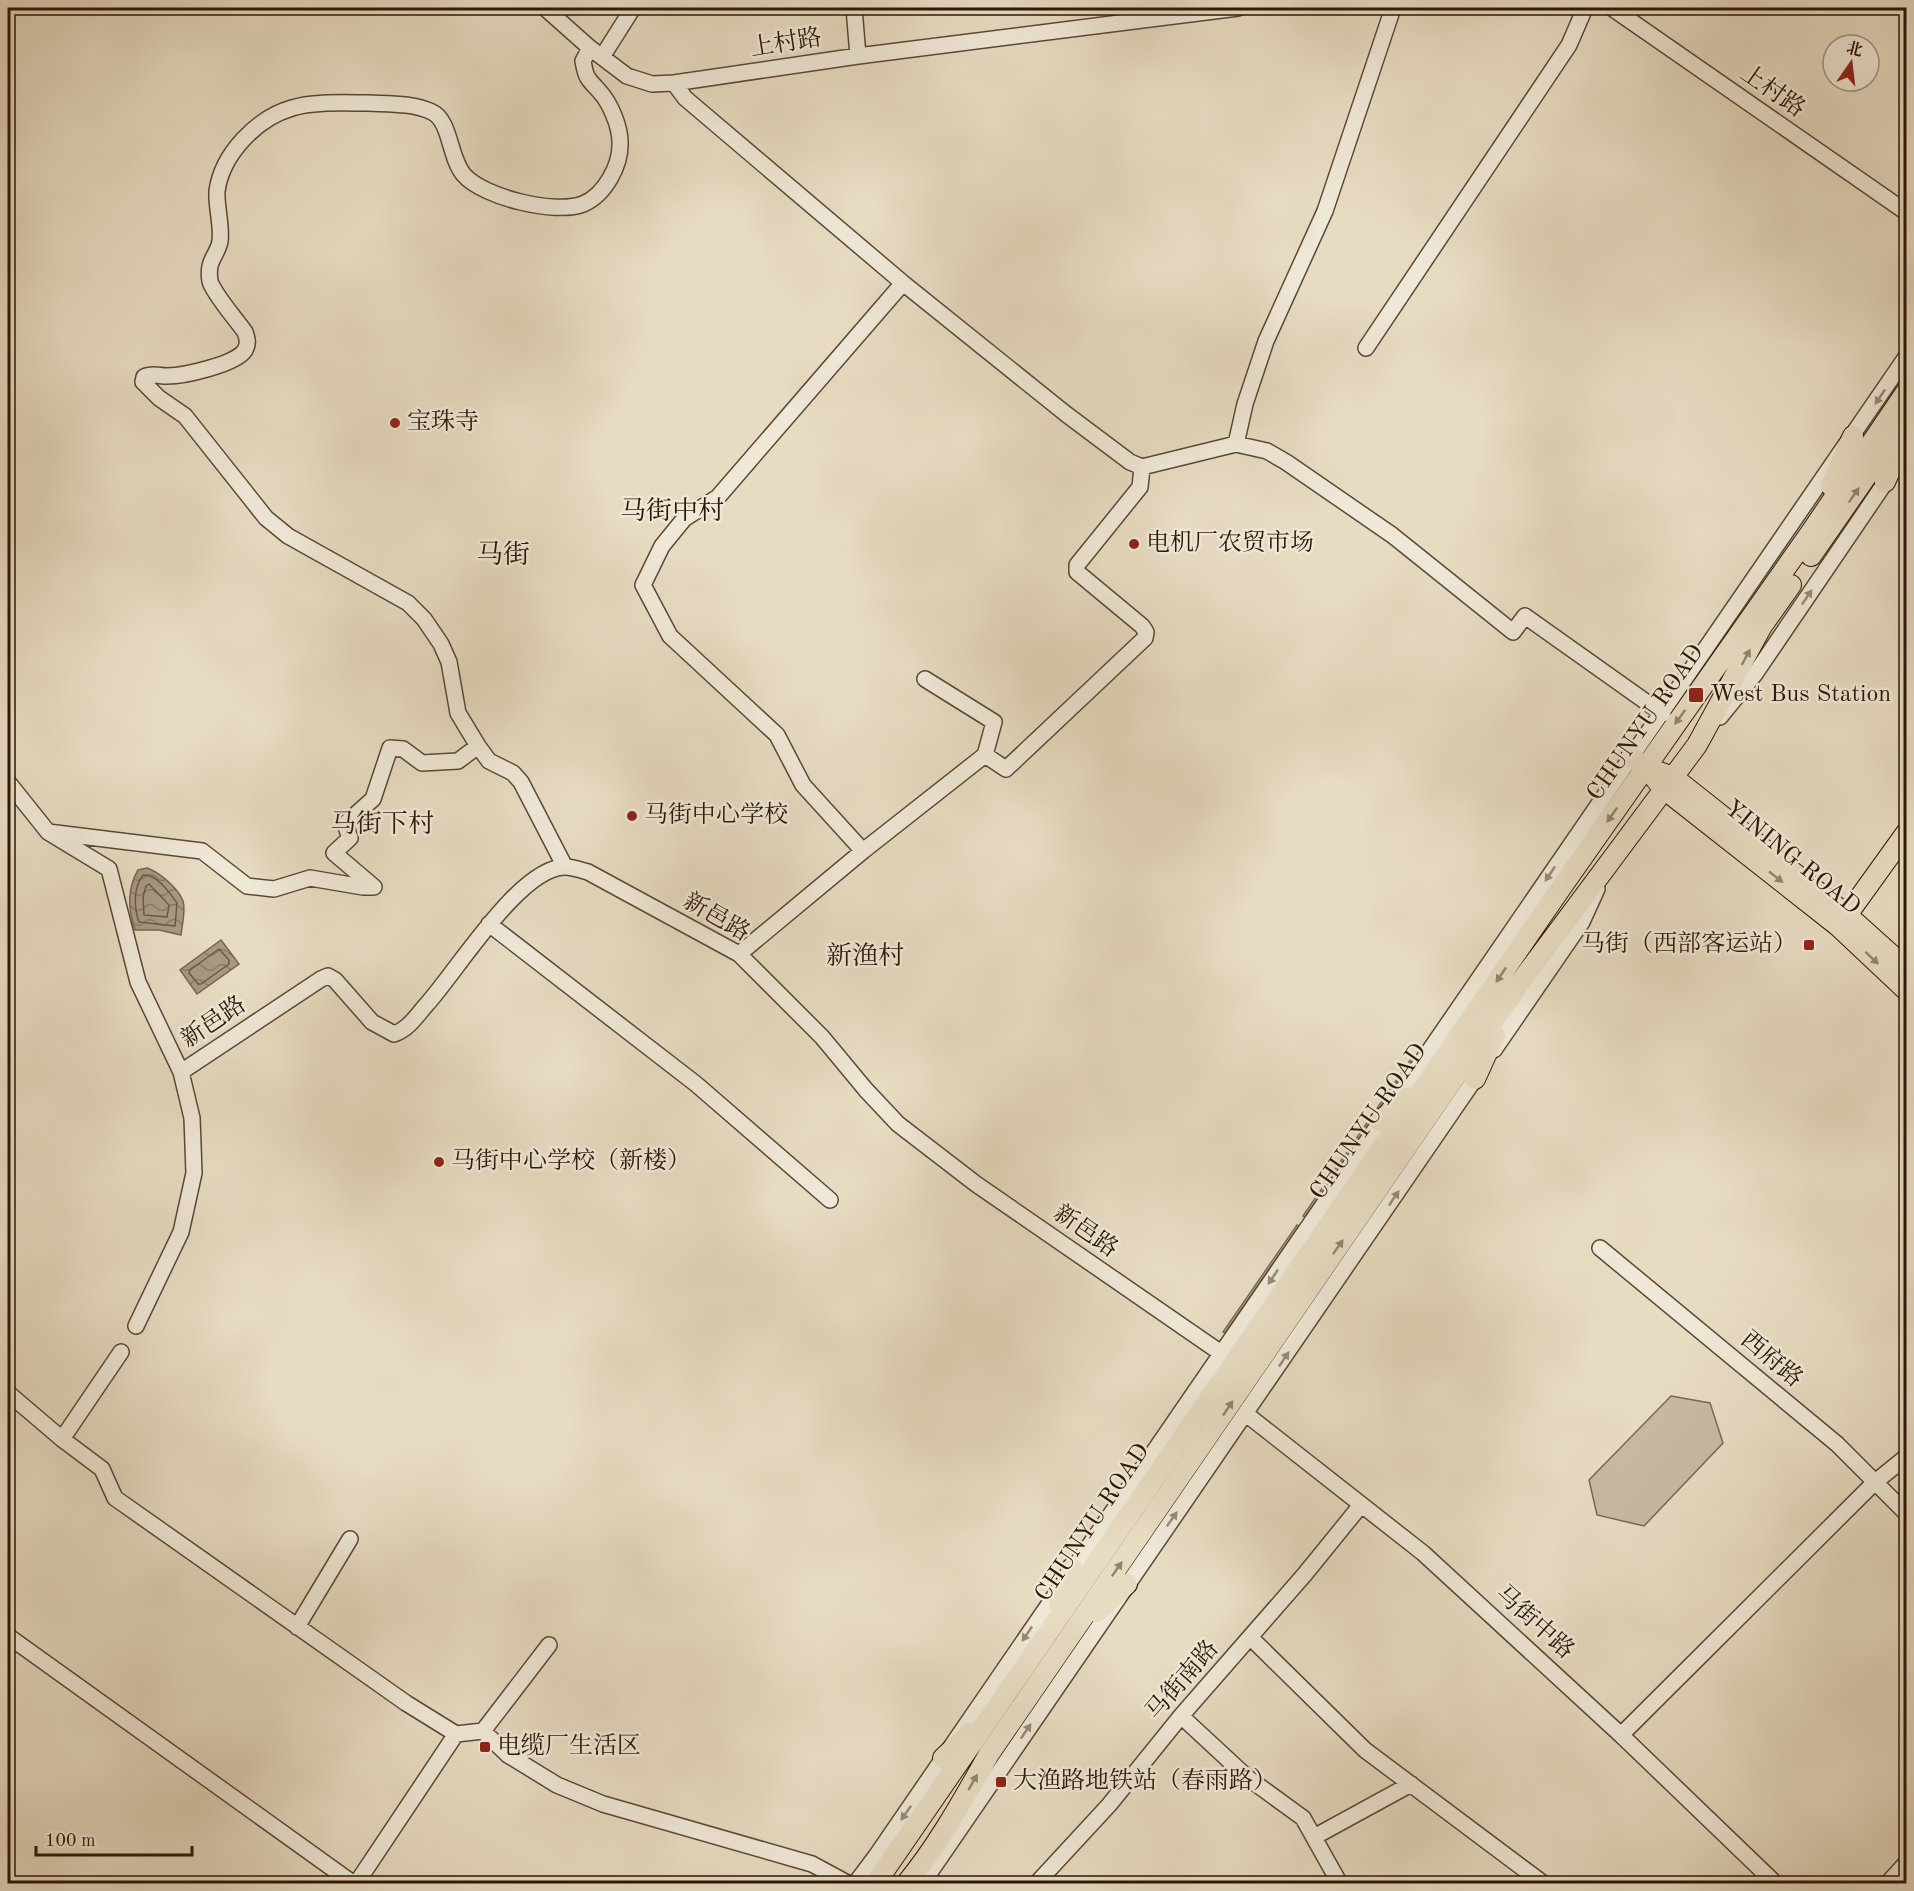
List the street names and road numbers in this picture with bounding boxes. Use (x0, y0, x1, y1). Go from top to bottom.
street label: 上村路 (748, 24, 823, 61)
street label: 上村路 (1736, 59, 1810, 122)
street label: CHUNYU ROAD (1583, 640, 1709, 806)
street label: YINING ROAD (1720, 796, 1864, 920)
street label: 新邑路 (679, 887, 755, 946)
street label: 新邑路 (176, 990, 251, 1053)
street label: CHUNYU ROAD (1306, 1039, 1432, 1205)
street label: 新邑路 (1049, 1199, 1123, 1262)
street label: 西府路 (1736, 1325, 1808, 1392)
street label: CHUNYU ROAD (1031, 1440, 1155, 1606)
street label: 马街中路 (1490, 1580, 1580, 1664)
street label: 马街南路 (1140, 1635, 1224, 1725)

